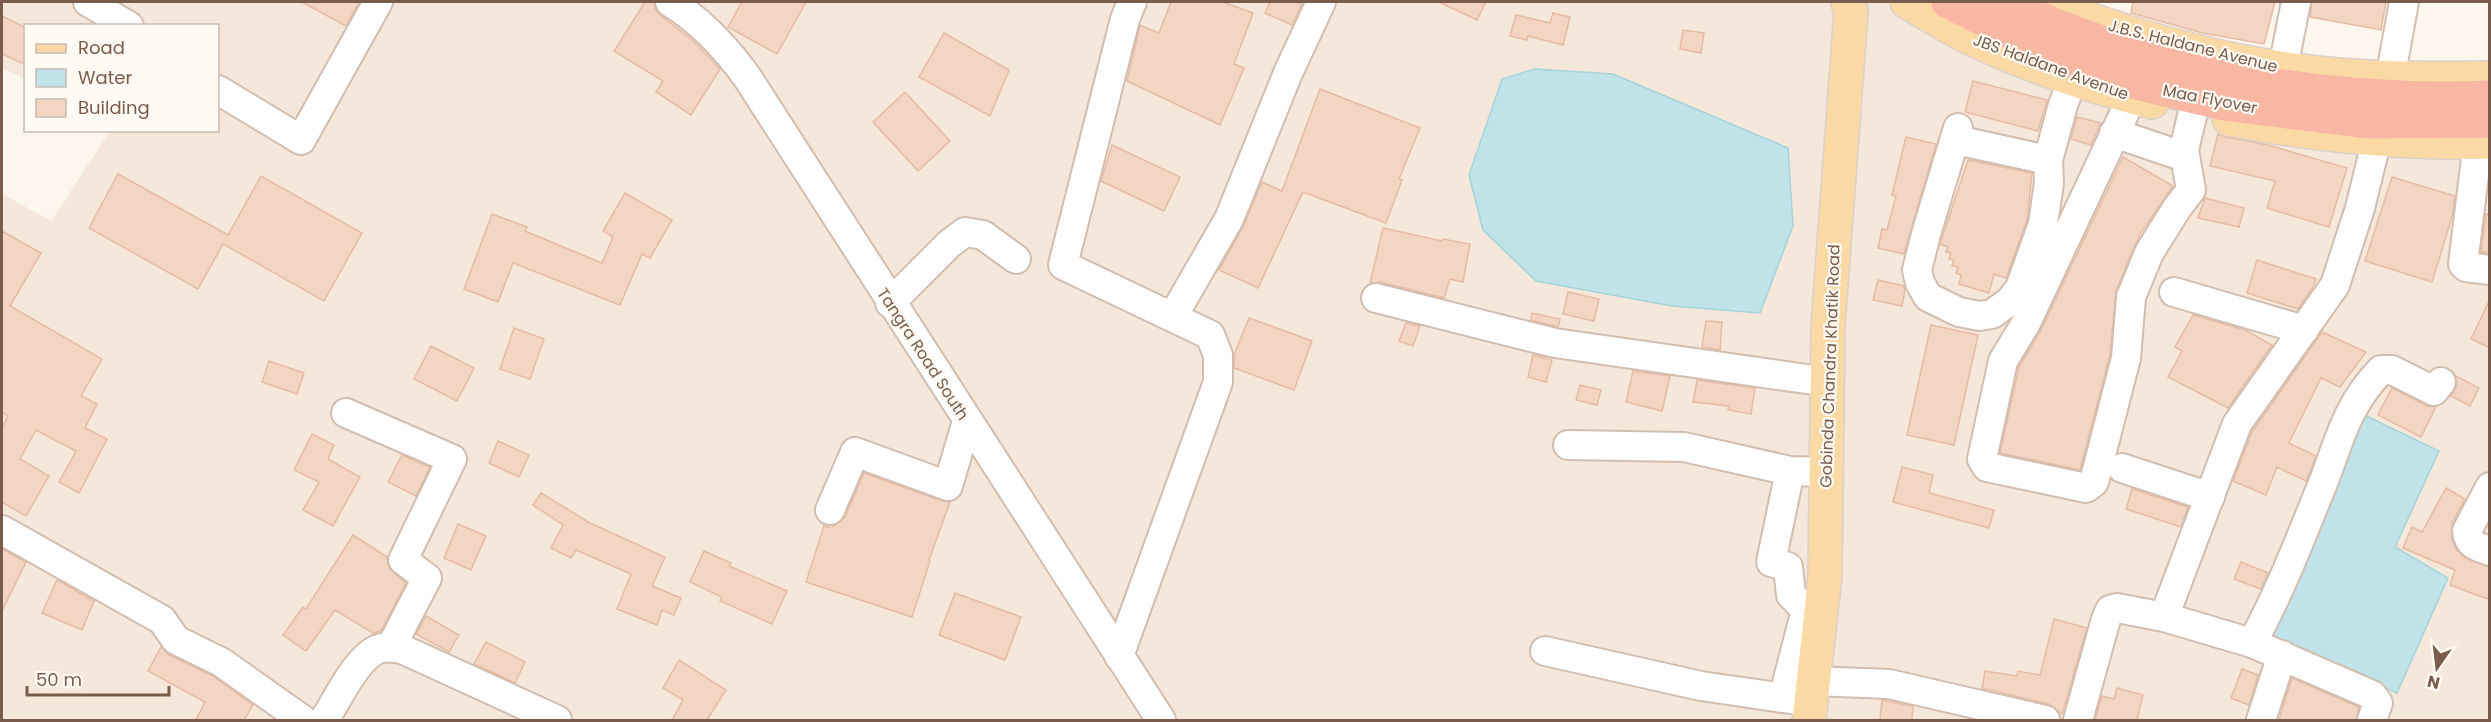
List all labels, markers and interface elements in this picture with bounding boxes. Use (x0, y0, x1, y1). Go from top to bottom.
street label: J.B.S. Haldane Avenue (2106, 14, 2280, 78)
legend (24, 24, 219, 132)
street label: JBS Haldane Avenue (1970, 28, 2132, 106)
text: Road (78, 35, 125, 60)
text: Water (78, 65, 132, 90)
street label: Maa Flyover (2161, 79, 2259, 119)
text: Building (78, 95, 150, 120)
street label: Gobinda Chandra Khatik Road (1814, 244, 1846, 488)
street label: Tangra Road South (872, 283, 974, 425)
north arrow (2407, 638, 2467, 698)
scale bar (27, 659, 170, 697)
text: 50 m (36, 667, 82, 692)
text: N (2425, 669, 2442, 695)

